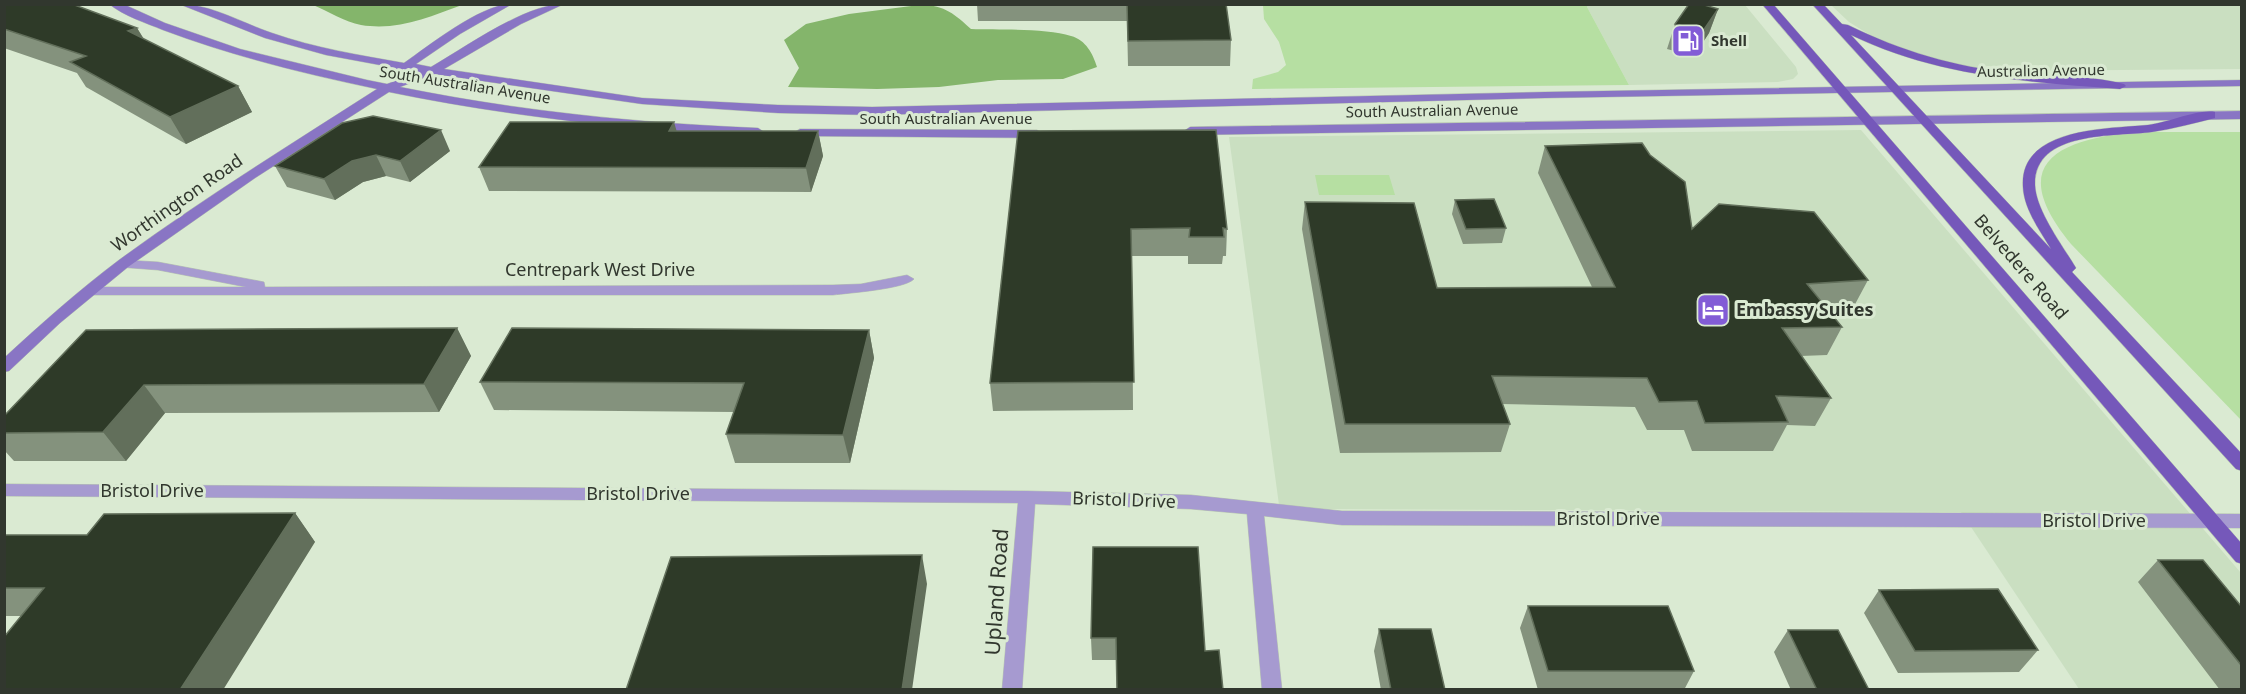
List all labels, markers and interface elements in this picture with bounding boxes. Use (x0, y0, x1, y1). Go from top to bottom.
fuel station icon: Shell (1670, 23, 1706, 59)
place label: Shell (1711, 30, 1747, 50)
street label: Australian Avenue (1977, 59, 2105, 81)
street label: South Australian Avenue (378, 61, 552, 107)
street label: South Australian Avenue (1345, 98, 1519, 122)
street label: South Australian Avenue (860, 108, 1032, 128)
street label: Worthington Road (106, 148, 247, 257)
street label: Belvedere Road (1969, 209, 2074, 324)
street label: Centrepark West Drive (505, 257, 695, 281)
hotel icon: Embassy Suites (1695, 292, 1731, 328)
place label: Embassy Suites (1736, 297, 1873, 321)
street label: Bristol Drive (100, 478, 204, 502)
street label: Bristol Drive (586, 481, 690, 505)
street label: Bristol Drive (1072, 485, 1176, 513)
street label: Bristol Drive (1556, 506, 1660, 530)
street label: Bristol Drive (2042, 508, 2146, 532)
street label: Upland Road (978, 527, 1014, 656)

